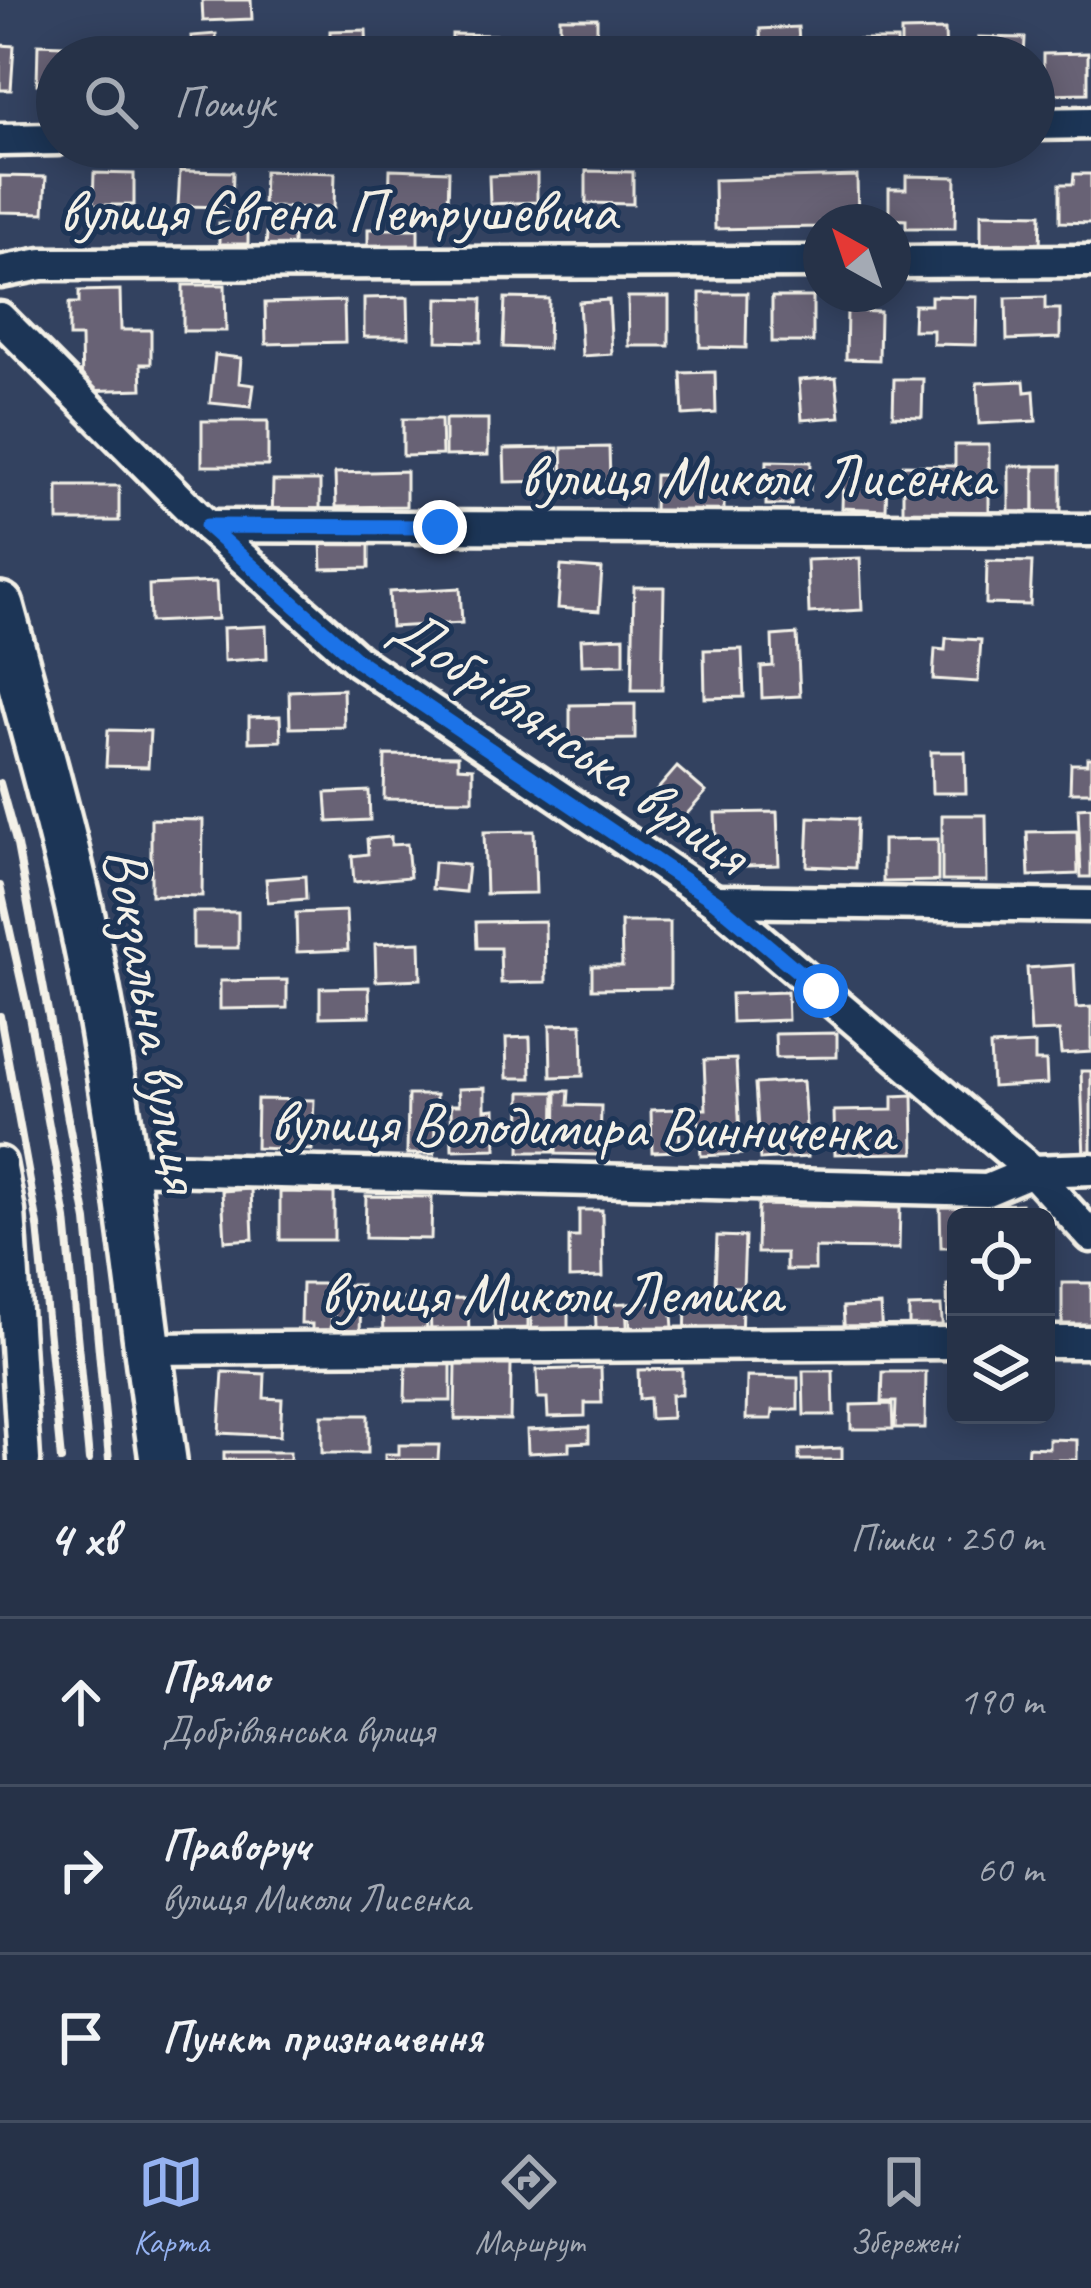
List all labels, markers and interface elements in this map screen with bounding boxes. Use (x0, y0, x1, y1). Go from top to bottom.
search box (36, 36, 1055, 168)
icon: search (78, 69, 144, 135)
text: Пошук (174, 74, 274, 131)
street label: вулиця Євгена Петрушевича (59, 173, 621, 249)
north arrow (803, 204, 911, 312)
street label: вулиця Миколи Лисенка (520, 438, 999, 514)
route end (413, 500, 467, 554)
street label: Добрівлянська вулиця (377, 589, 767, 894)
street label: Вокзальна вулиця (86, 841, 222, 1201)
route start (794, 964, 848, 1018)
street label: вулиця Володимира Винниченка (270, 1083, 900, 1170)
map controls (947, 1208, 1055, 1424)
button: locate (947, 1208, 1055, 1316)
street label: вулиця Миколи Лемика (320, 1255, 787, 1331)
button: layers (947, 1316, 1055, 1424)
text: 4 хв (48, 1506, 118, 1570)
text: Пішки · 250 m (850, 1514, 1043, 1563)
text: Прямо (162, 1649, 269, 1706)
icon: ahead (48, 1669, 114, 1735)
text: 190 m (959, 1677, 1043, 1726)
text: Добрівлянська вулиця (162, 1706, 434, 1755)
text: Праворуч (162, 1817, 309, 1874)
icon: right (48, 1837, 114, 1903)
text: 60 m (977, 1845, 1043, 1894)
text: вулиця Миколи Лисенка (162, 1874, 470, 1923)
icon: arrive (48, 2005, 114, 2071)
text: Пункт призначення (162, 2009, 482, 2066)
tab: Карта (133, 2149, 209, 2263)
tab: Маршрут (475, 2149, 584, 2263)
tab: Збережені (850, 2149, 958, 2263)

